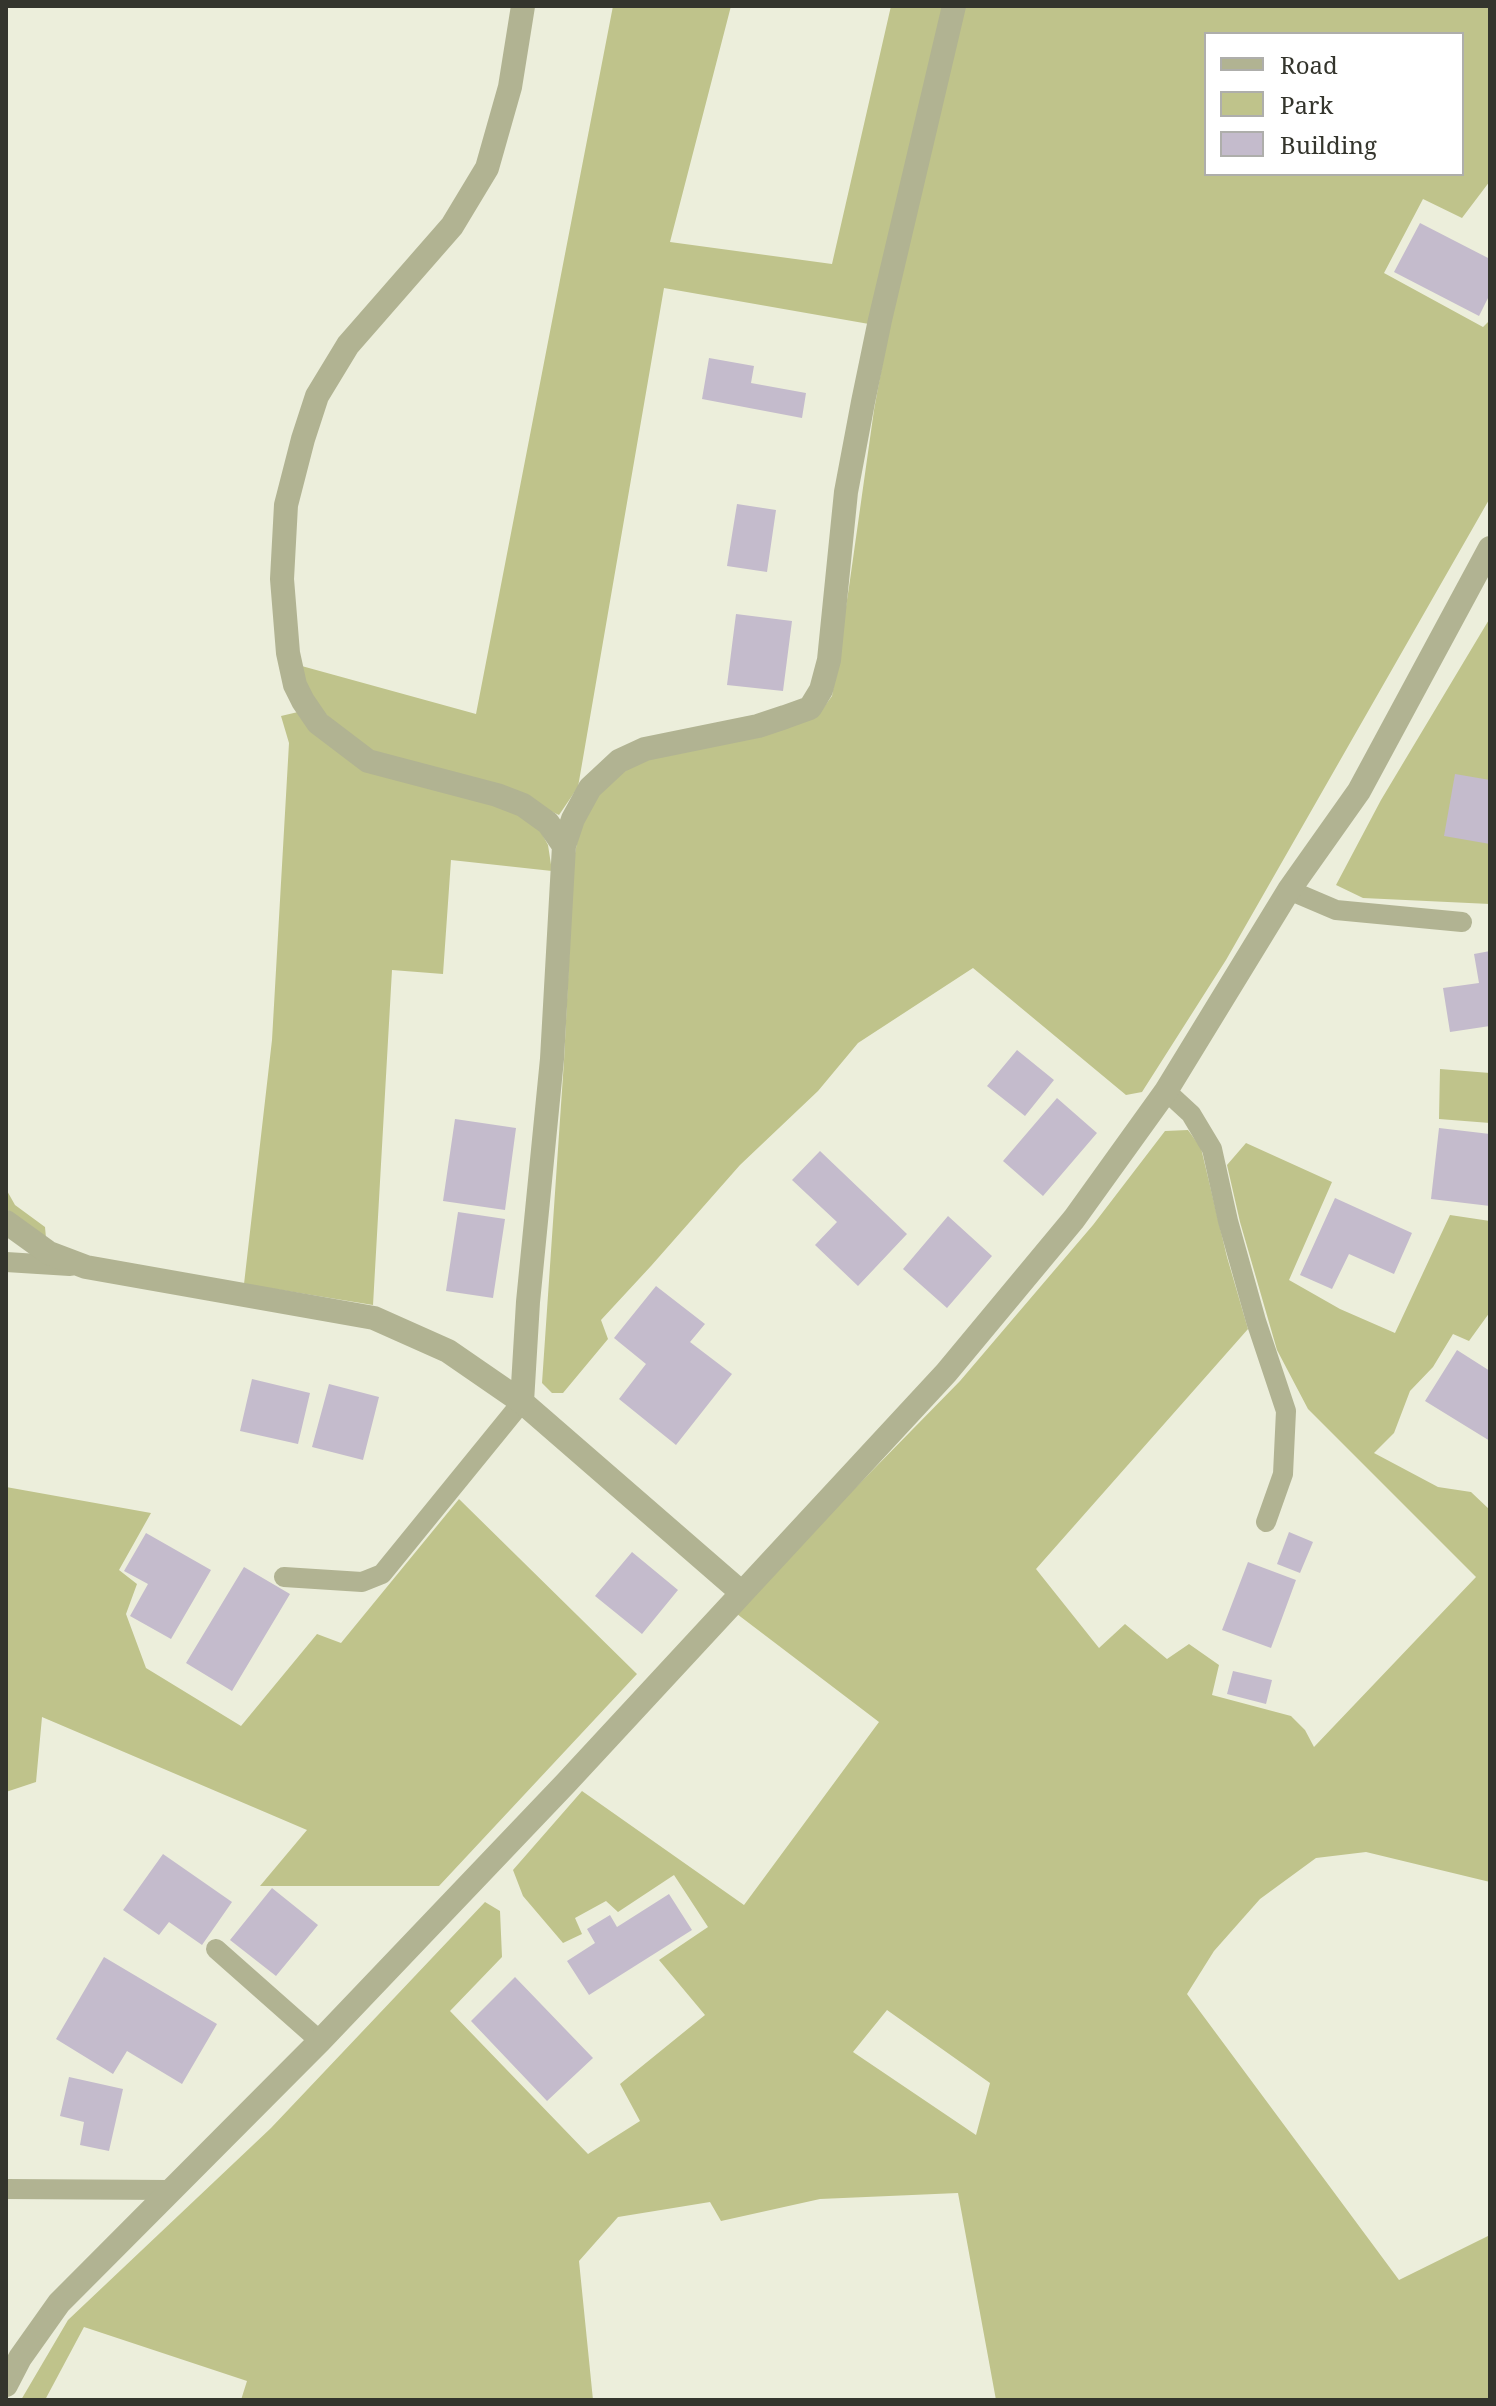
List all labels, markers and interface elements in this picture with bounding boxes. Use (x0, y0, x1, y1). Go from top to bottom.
legend (1204, 32, 1464, 176)
text: Road (1280, 48, 1338, 81)
text: Park (1280, 88, 1333, 121)
text: Building (1280, 128, 1377, 161)

